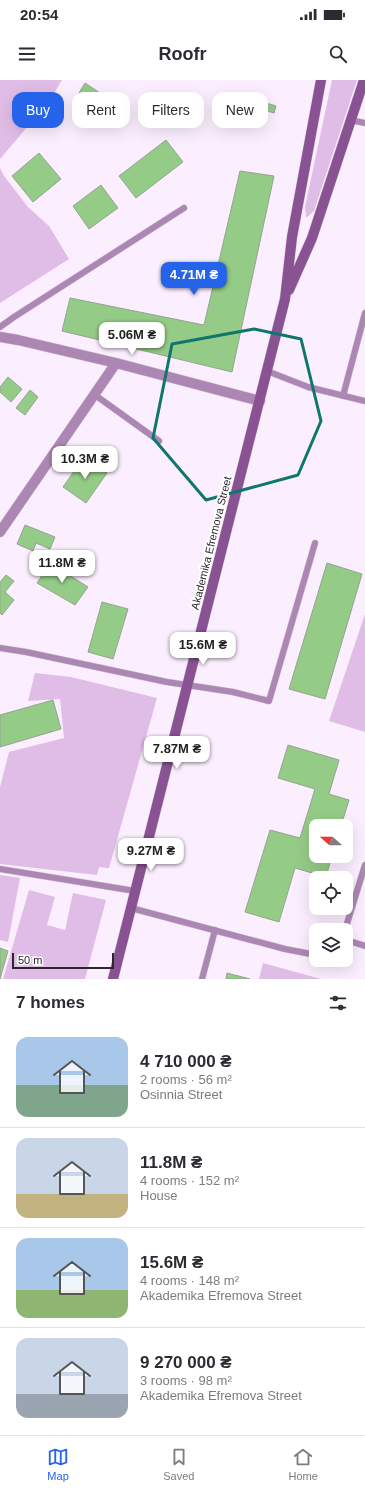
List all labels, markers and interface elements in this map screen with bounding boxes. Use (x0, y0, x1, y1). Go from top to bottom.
text: 20:54 (20, 6, 58, 23)
icon: menu (16, 43, 38, 65)
icon: search (327, 43, 349, 65)
text: Roofr (159, 44, 207, 64)
chip: Buy (12, 92, 64, 128)
chip: Rent (72, 92, 130, 128)
chip: Filters (138, 92, 204, 128)
chip: New (212, 92, 268, 128)
pin: 4.71M ₴ (157, 262, 231, 296)
text: 4.71M ₴ (170, 267, 218, 282)
pin: 5.06M ₴ (95, 322, 169, 356)
text: 5.06M ₴ (108, 327, 156, 342)
pin: 10.3M ₴ (48, 446, 122, 480)
text: 10.3M ₴ (61, 451, 109, 466)
street label: Akademika Efremova Street (189, 475, 233, 611)
pin: 11.8M ₴ (25, 550, 99, 584)
text: 11.8M ₴ (38, 555, 86, 570)
pin: 15.6M ₴ (166, 632, 240, 666)
text: 15.6M ₴ (179, 637, 227, 652)
pin: 7.87M ₴ (140, 736, 214, 770)
text: 7.87M ₴ (153, 741, 201, 756)
north arrow (309, 819, 353, 863)
map controls (309, 819, 353, 967)
pin: 9.27M ₴ (114, 838, 188, 872)
text: 9.27M ₴ (127, 843, 175, 858)
button: locate (309, 871, 353, 915)
button: layers (309, 923, 353, 967)
scale bar (12, 951, 114, 970)
text: 50 m (18, 954, 42, 966)
icon: filters (327, 992, 349, 1014)
text: 7 homes (16, 993, 85, 1012)
text: 4 710 000 ₴ (140, 1052, 232, 1071)
icon: home (48, 1053, 96, 1101)
text: 2 rooms · 56 m² (140, 1072, 232, 1087)
text: Osinnia Street (140, 1087, 222, 1102)
text: 11.8M ₴ (140, 1153, 202, 1172)
icon: home (48, 1154, 96, 1202)
text: 4 rooms · 152 m² (140, 1173, 239, 1188)
text: House (140, 1188, 178, 1203)
text: 15.6M ₴ (140, 1253, 203, 1272)
icon: home (48, 1254, 96, 1302)
text: 4 rooms · 148 m² (140, 1273, 239, 1288)
text: Akademika Efremova Street (140, 1288, 302, 1303)
text: 9 270 000 ₴ (140, 1353, 232, 1372)
icon: home (48, 1354, 96, 1402)
text: 3 rooms · 98 m² (140, 1373, 232, 1388)
text: Akademika Efremova Street (140, 1388, 302, 1403)
tab: Map (47, 1446, 69, 1482)
tab: Saved (163, 1446, 194, 1482)
tab: Home (289, 1446, 318, 1482)

